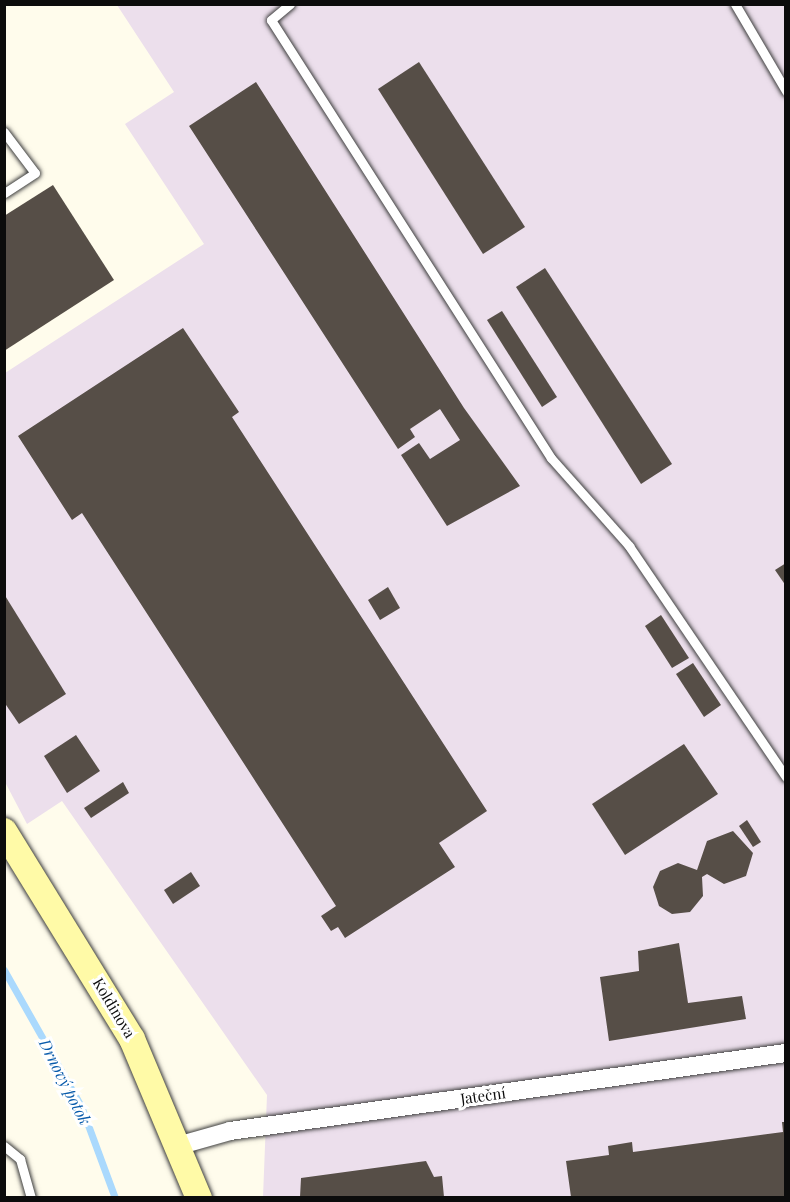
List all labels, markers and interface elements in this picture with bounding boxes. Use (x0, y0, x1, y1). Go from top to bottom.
street label: Koldinova (89, 975, 139, 1041)
water label: Drnový potok (35, 1036, 95, 1128)
street label: Jateční (459, 1084, 507, 1108)

